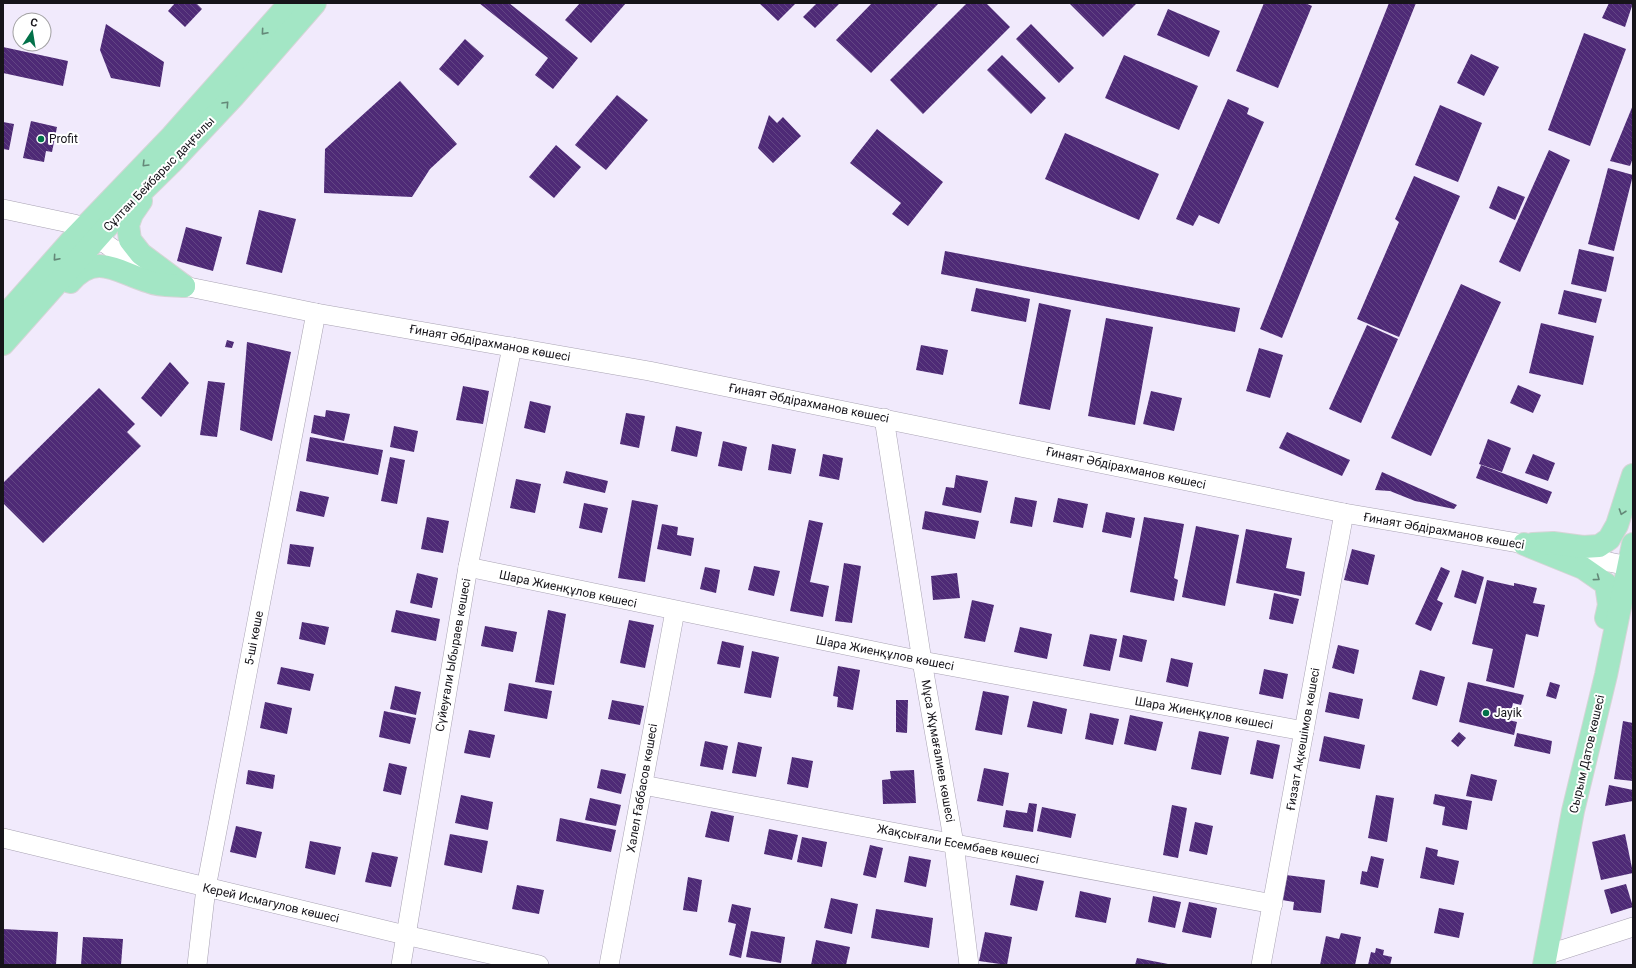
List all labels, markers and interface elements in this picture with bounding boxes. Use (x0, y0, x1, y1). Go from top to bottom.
north arrow (12, 12, 52, 52)
text: С (29, 16, 39, 30)
one-way arrow (262, 28, 269, 35)
one-way arrow (222, 101, 229, 109)
street label: Сұлтан Бейбарыс даңғылы (101, 114, 217, 234)
place label: Profit (49, 132, 78, 146)
marker: Profit (36, 134, 46, 144)
one-way arrow (142, 159, 150, 167)
one-way arrow (53, 254, 60, 261)
street label: Ғинаят Әбдірахманов көшесі (409, 322, 572, 364)
street label: Ғинаят Әбдірахманов көшесі (728, 381, 890, 425)
street label: Ғинаят Әбдірахманов көшесі (1045, 444, 1207, 492)
one-way arrow (1618, 509, 1626, 516)
street label: Ғинаят Әбдірахманов көшесі (1363, 510, 1526, 552)
street label: Шара Жиенқұлов көшесі (498, 568, 638, 610)
one-way arrow (1593, 573, 1600, 580)
street label: Сүйеуғали Ыбыраев көшесi (433, 577, 473, 733)
street label: 5-шi көше (242, 610, 266, 666)
street label: Шара Жиенқұлов көшесі (815, 633, 955, 673)
street label: Ғиззат Ақкөшімов көшесi (1284, 667, 1322, 811)
street label: Мұса Жұмағалиев көшесі (919, 679, 957, 824)
street label: Сырым Датов көшесі (1567, 693, 1607, 815)
street label: Шара Жиенқұлов көшесі (1134, 694, 1274, 732)
place label: Jayik (1494, 706, 1523, 720)
marker: Jayik (1481, 708, 1491, 718)
street label: Халел Ғаббасов көшесі (624, 722, 660, 853)
street label: Жақсығали Есембаев көшесi (876, 821, 1040, 867)
street label: Керей Исмагулов көшесі (201, 880, 341, 926)

